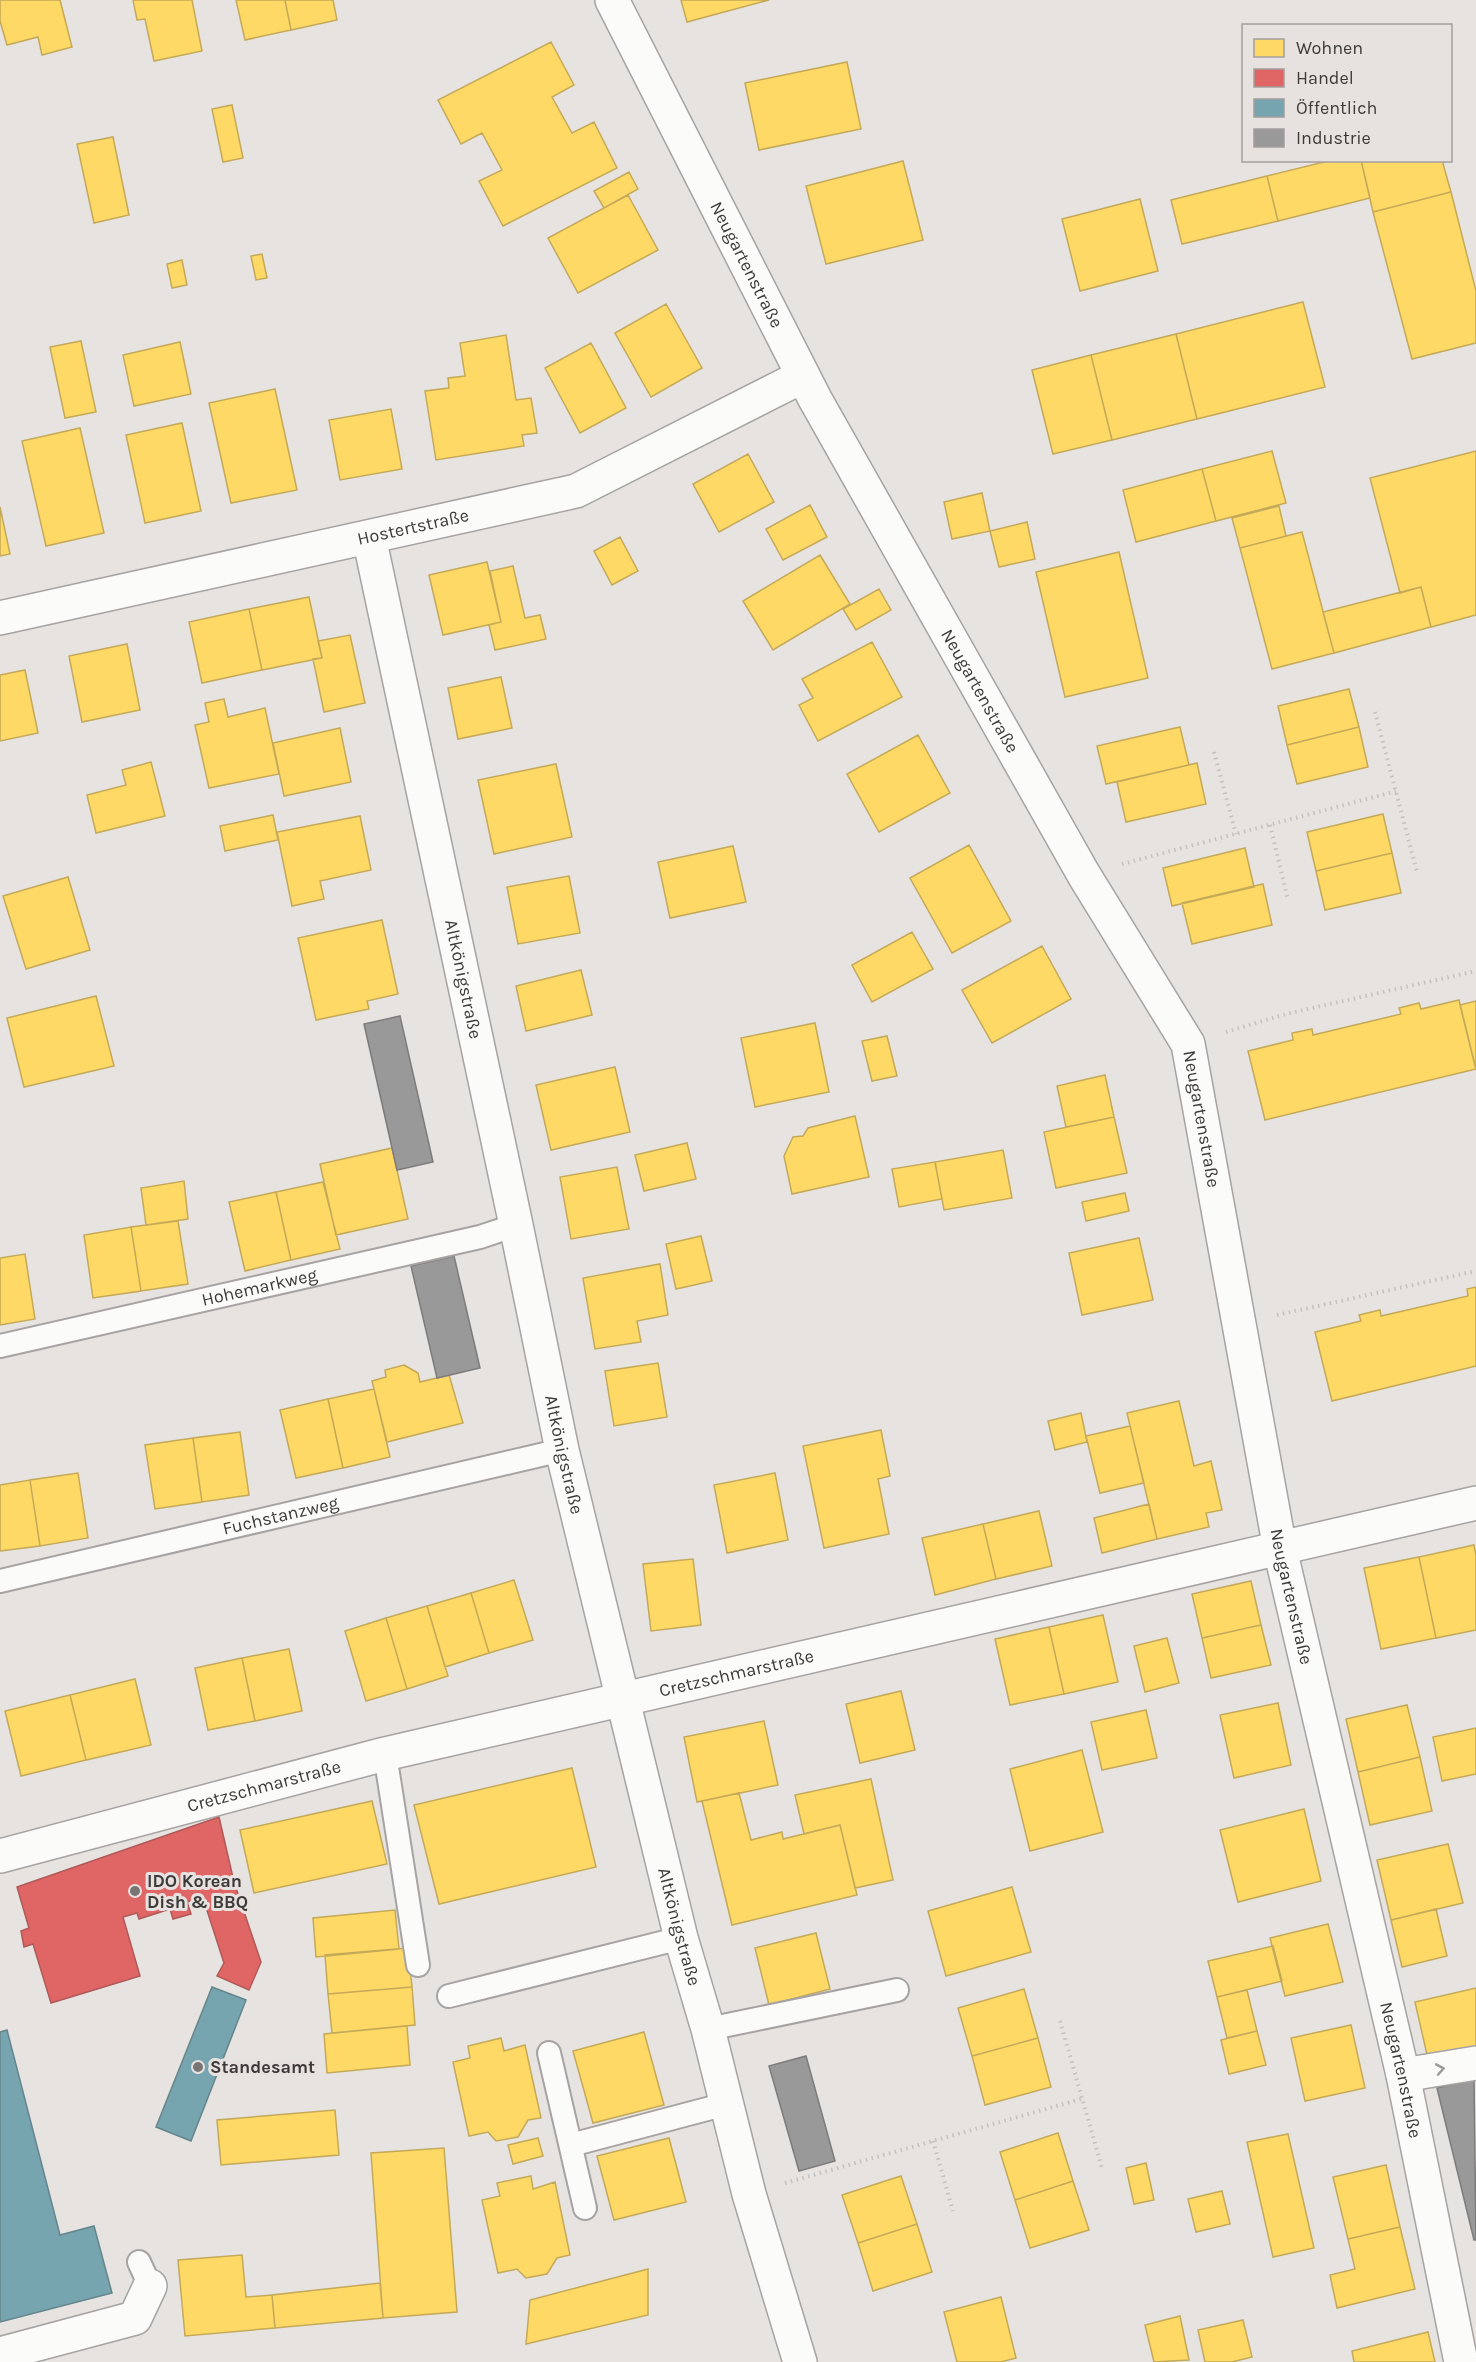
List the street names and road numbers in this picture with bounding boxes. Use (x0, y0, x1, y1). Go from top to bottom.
street label: Neugartenstraße (705, 198, 788, 332)
street label: Hostertstraße (355, 504, 471, 550)
street label: Neugartenstraße (936, 625, 1024, 757)
street label: Altkönigstraße (440, 917, 487, 1041)
street label: Neugartenstraße (1178, 1049, 1225, 1189)
street label: Hohemarkweg (199, 1263, 319, 1311)
street label: Altkönigstraße (540, 1393, 588, 1516)
street label: Fuchstanzweg (220, 1491, 341, 1540)
street label: Neugartenstraße (1265, 1527, 1318, 1667)
street label: Cretzschmarstraße (657, 1645, 816, 1702)
street label: Cretzschmarstraße (185, 1755, 343, 1817)
street label: Altkönigstraße (653, 1865, 706, 1988)
street label: Neugartenstraße (1375, 2000, 1426, 2140)

